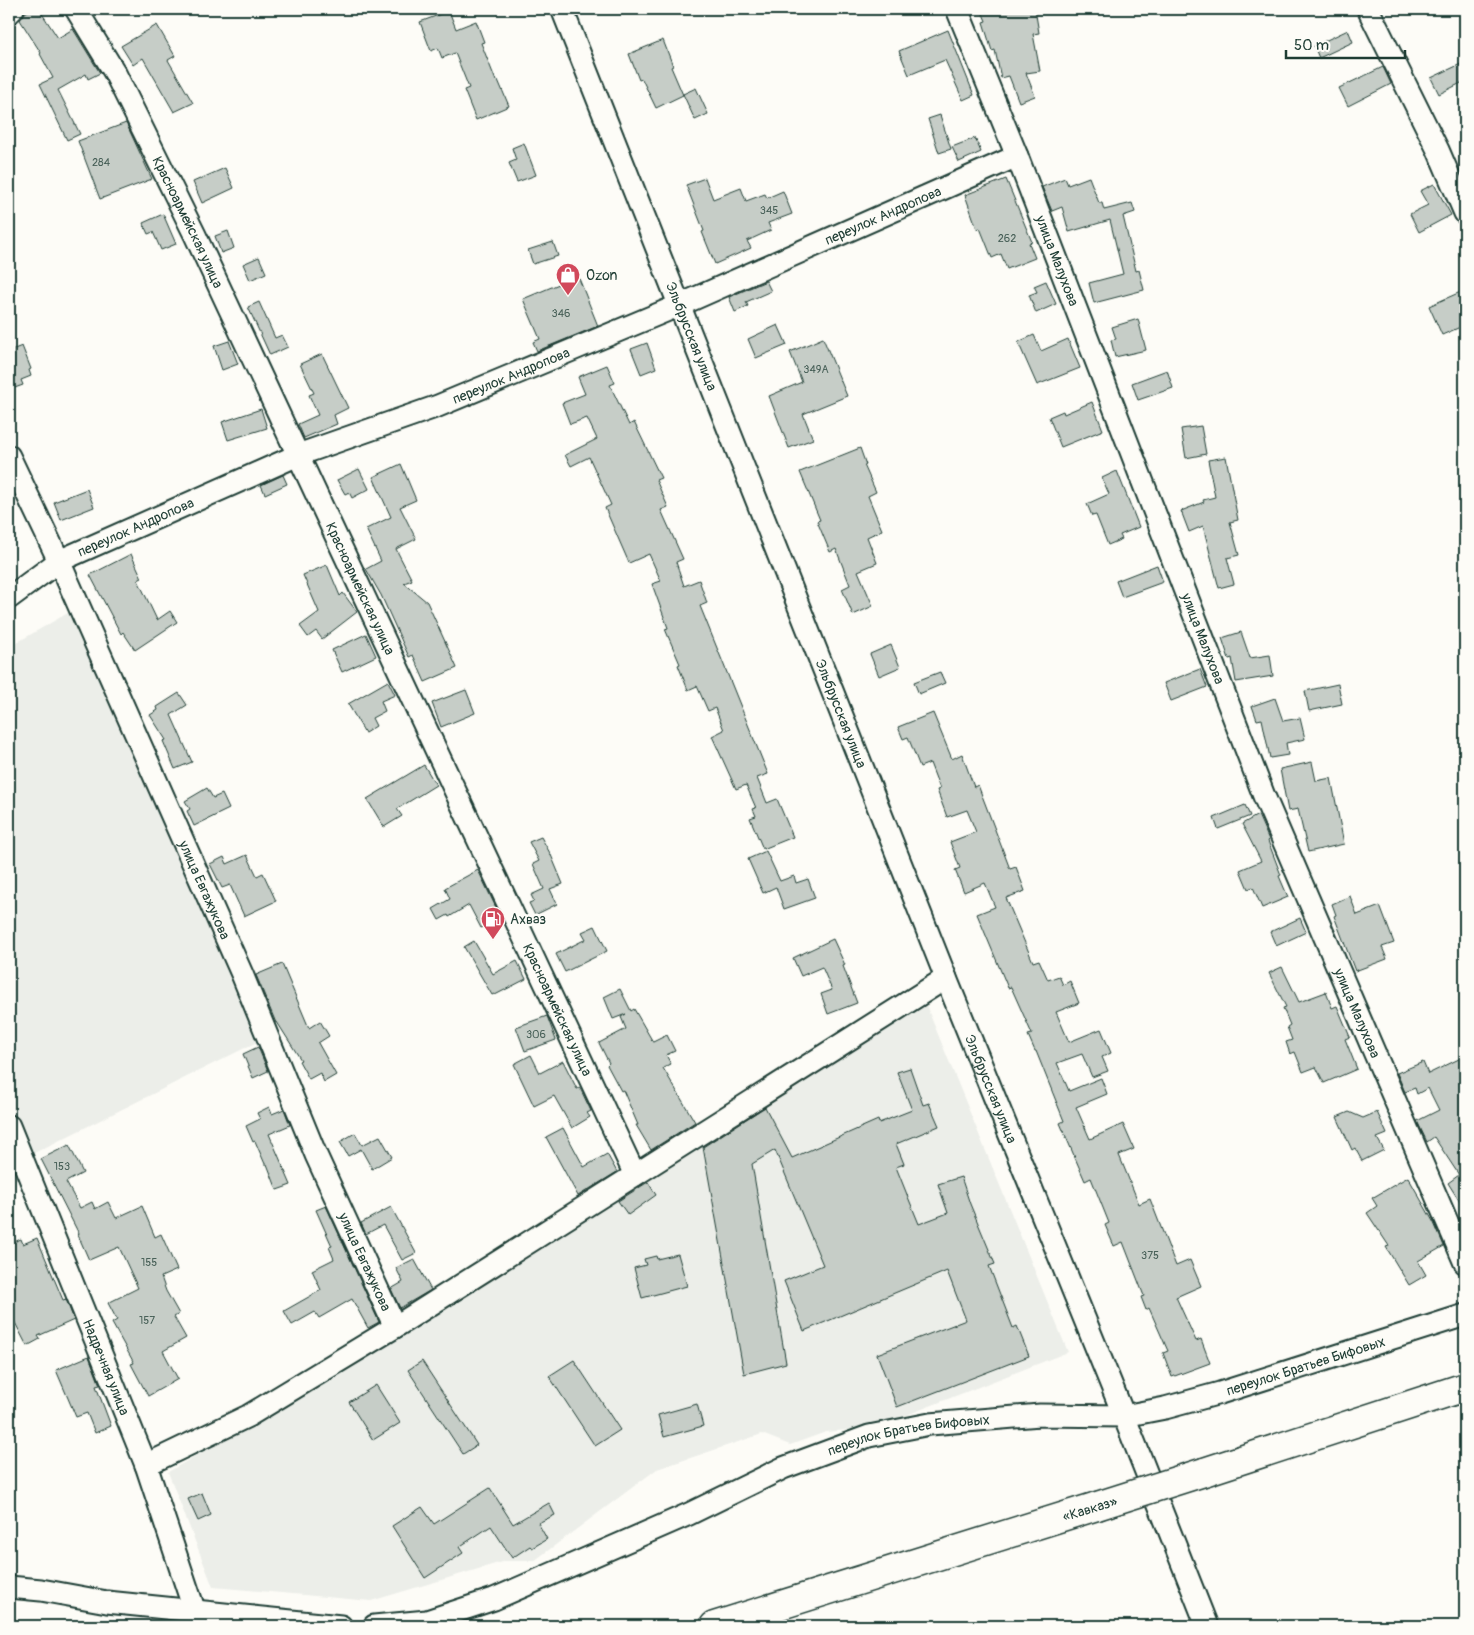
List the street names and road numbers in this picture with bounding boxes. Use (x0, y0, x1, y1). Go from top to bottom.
street label: Красноармейская улица (149, 153, 227, 291)
street label: переулок Андропова (822, 182, 944, 248)
street label: улица Малухова (1032, 212, 1083, 308)
street label: Эльбрусская улица (663, 279, 721, 393)
street label: переулок Андропова (450, 344, 572, 408)
street label: переулок Андропова (75, 494, 196, 560)
street label: Красноармейская улица (322, 520, 399, 657)
street label: улица Малухова (1178, 590, 1228, 686)
street label: Эльбрусская улица (812, 657, 870, 770)
street label: улица Евгажукова (175, 837, 234, 942)
street label: Красноармейская улица (519, 941, 596, 1079)
street label: улица Малухова (1330, 965, 1384, 1060)
street label: Эльбрусская улица (961, 1032, 1021, 1146)
street label: улица Евгажукова (335, 1209, 395, 1314)
street label: Надречная улица (79, 1316, 133, 1418)
street label: переулок Братьев Бифовых (1224, 1333, 1387, 1399)
street label: переулок Братьев Бифовых (825, 1411, 990, 1459)
street label: «Кавказ» (1061, 1493, 1119, 1525)

